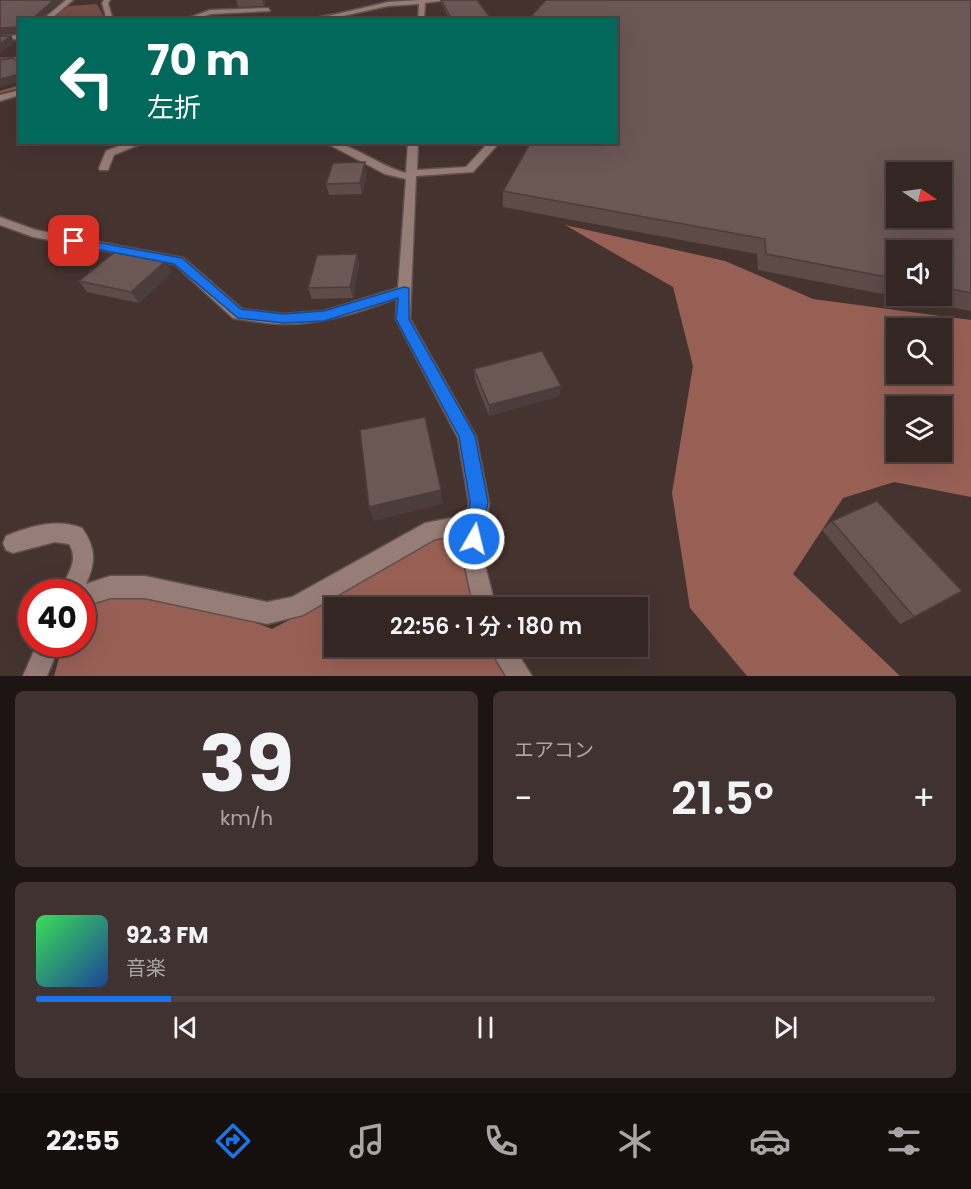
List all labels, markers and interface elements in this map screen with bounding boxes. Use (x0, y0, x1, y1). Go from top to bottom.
text: 70 m (147, 31, 250, 90)
icon: left (48, 42, 126, 120)
text: 左折 (147, 89, 201, 126)
north arrow (886, 162, 952, 228)
map controls (886, 162, 952, 462)
pin (48, 215, 99, 266)
icon: arrive (57, 224, 90, 257)
button: sound (886, 240, 952, 306)
button: search (886, 318, 952, 384)
button: layers (886, 396, 952, 462)
position arrow (442, 507, 506, 571)
speed limit sign: 40 (18, 579, 96, 657)
text: 22:56 · 1 分 · 180 m (390, 611, 582, 642)
text: 39 (199, 709, 294, 818)
text: エアコン (514, 736, 594, 764)
text: 21.5° (671, 767, 774, 830)
text: − (514, 775, 532, 822)
text: + (912, 775, 935, 822)
text: km/h (220, 804, 273, 832)
text: 92.3 FM (126, 920, 209, 951)
text: 音楽 (126, 954, 166, 982)
icon: previous (169, 1011, 202, 1044)
icon: pause (469, 1011, 502, 1044)
icon: next (769, 1011, 802, 1044)
icon: directions (212, 1120, 254, 1162)
icon: music (346, 1120, 388, 1162)
icon: phone (480, 1120, 522, 1162)
icon: climate (614, 1120, 656, 1162)
icon: car (749, 1120, 791, 1162)
icon: filters (883, 1120, 925, 1162)
text: 22:55 (46, 1122, 120, 1159)

